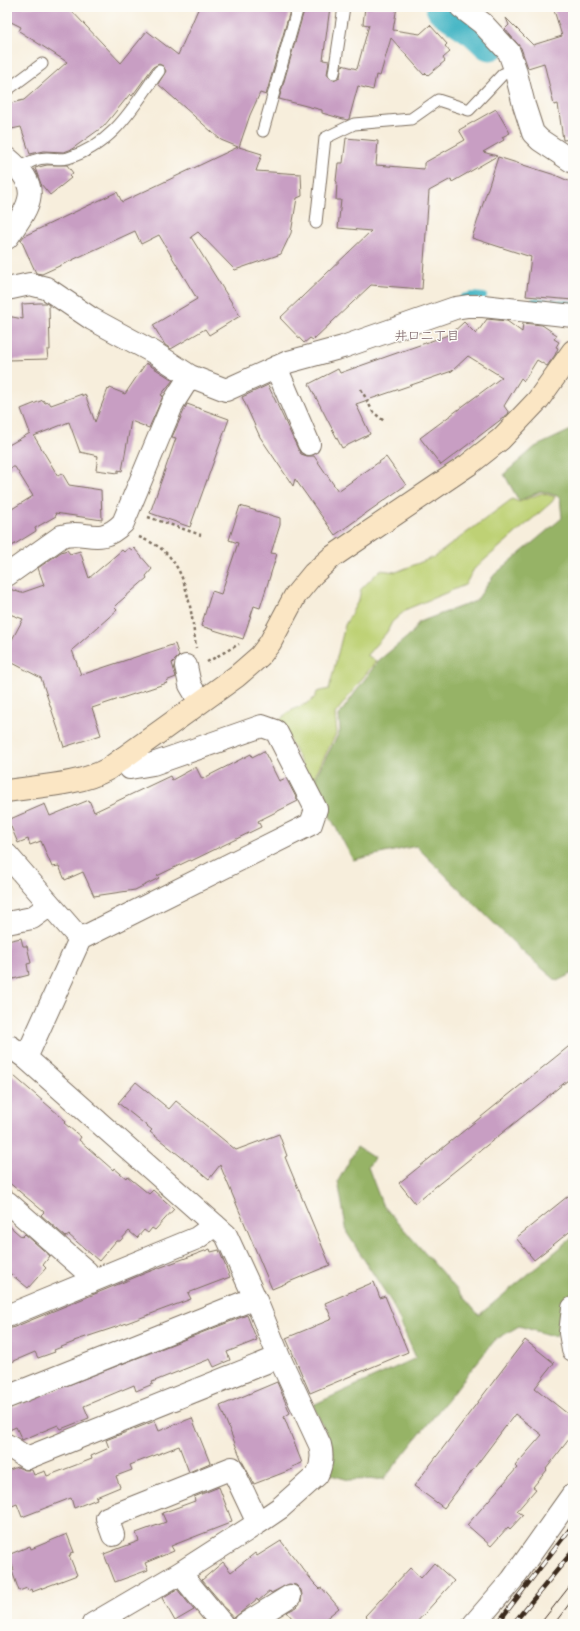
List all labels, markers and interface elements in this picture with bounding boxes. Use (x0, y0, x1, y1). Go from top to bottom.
district label: 井口二丁目 (394, 327, 460, 344)

